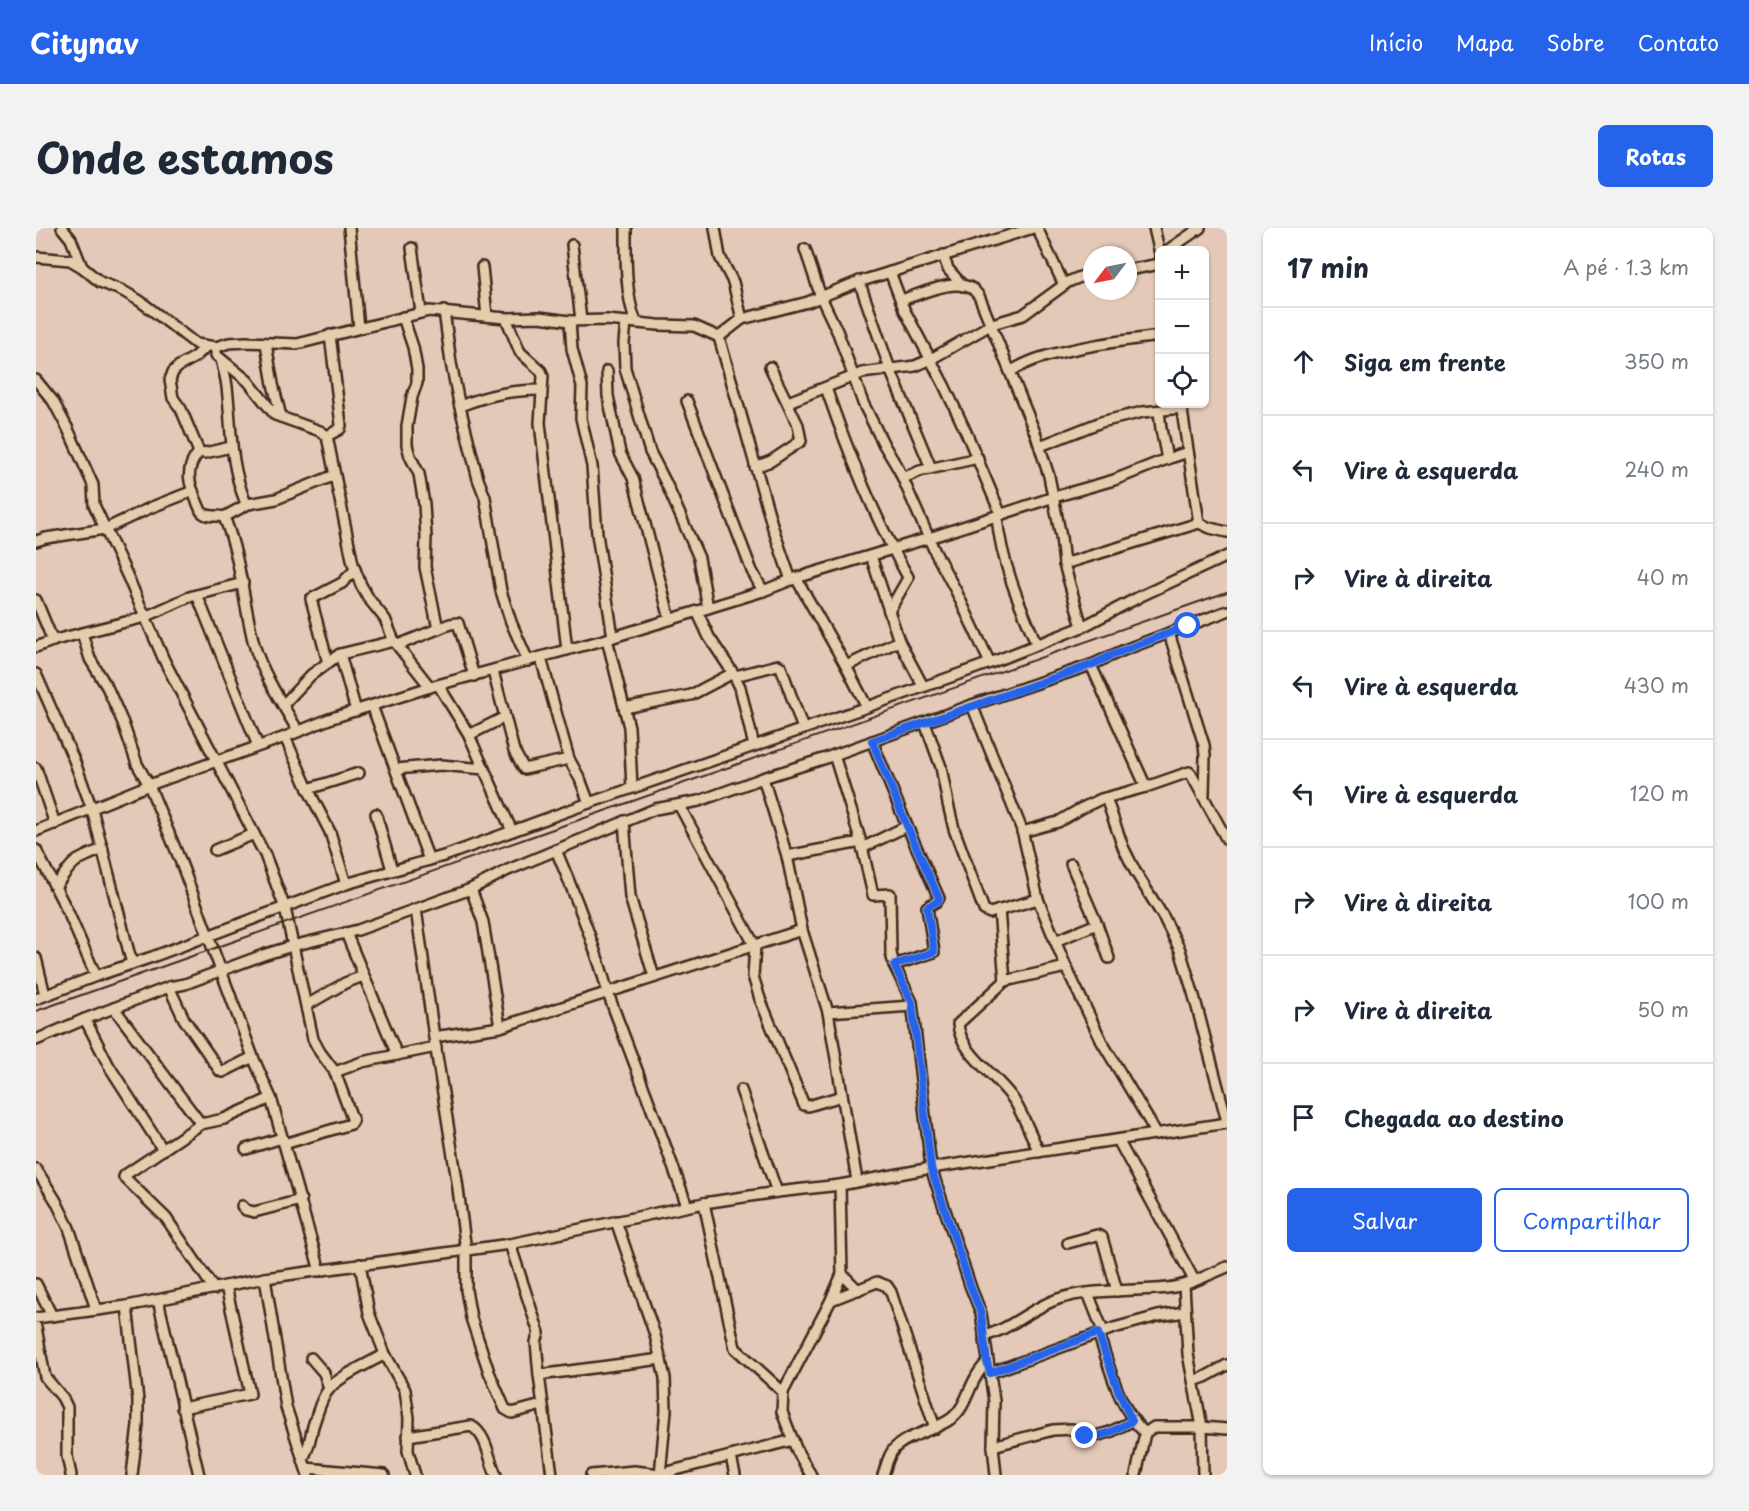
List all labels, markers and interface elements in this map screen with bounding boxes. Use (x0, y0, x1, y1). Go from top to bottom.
text: Citynav (30, 21, 139, 64)
text: Início (1369, 26, 1423, 58)
text: Mapa (1456, 26, 1514, 58)
text: Sobre (1547, 26, 1605, 58)
text: Contato (1638, 26, 1719, 58)
text: Onde estamos (36, 125, 334, 188)
button: Rotas (1598, 125, 1713, 187)
north arrow (1083, 246, 1137, 300)
map controls (1155, 246, 1209, 408)
button: + (1155, 246, 1209, 300)
text: 17 min (1287, 248, 1369, 287)
text: A pé · 1.3 km (1563, 252, 1689, 282)
button: − (1155, 300, 1209, 354)
icon: ahead (1287, 345, 1320, 378)
text: Siga em frente (1344, 345, 1506, 378)
text: 350 m (1624, 346, 1689, 376)
button: locate (1155, 354, 1209, 408)
icon: left (1287, 453, 1320, 486)
text: Vire à esquerda (1344, 453, 1518, 486)
text: 240 m (1624, 454, 1689, 484)
icon: right (1287, 561, 1320, 594)
text: Vire à direita (1344, 561, 1492, 594)
text: 40 m (1637, 562, 1689, 592)
route start (1174, 612, 1200, 638)
icon: left (1287, 669, 1320, 702)
text: Vire à esquerda (1344, 669, 1518, 702)
text: 430 m (1624, 670, 1689, 700)
icon: left (1287, 777, 1320, 810)
text: Vire à esquerda (1344, 777, 1518, 810)
text: 120 m (1630, 778, 1689, 808)
icon: right (1287, 885, 1320, 918)
text: Vire à direita (1344, 885, 1492, 918)
text: 100 m (1628, 886, 1689, 916)
icon: right (1287, 993, 1320, 1026)
text: Vire à direita (1344, 993, 1492, 1026)
text: 50 m (1637, 994, 1689, 1024)
icon: arrive (1287, 1101, 1320, 1134)
text: Chegada ao destino (1344, 1101, 1564, 1134)
button: Salvar (1287, 1188, 1482, 1252)
button: Compartilhar (1494, 1188, 1689, 1252)
route end (1071, 1422, 1097, 1448)

